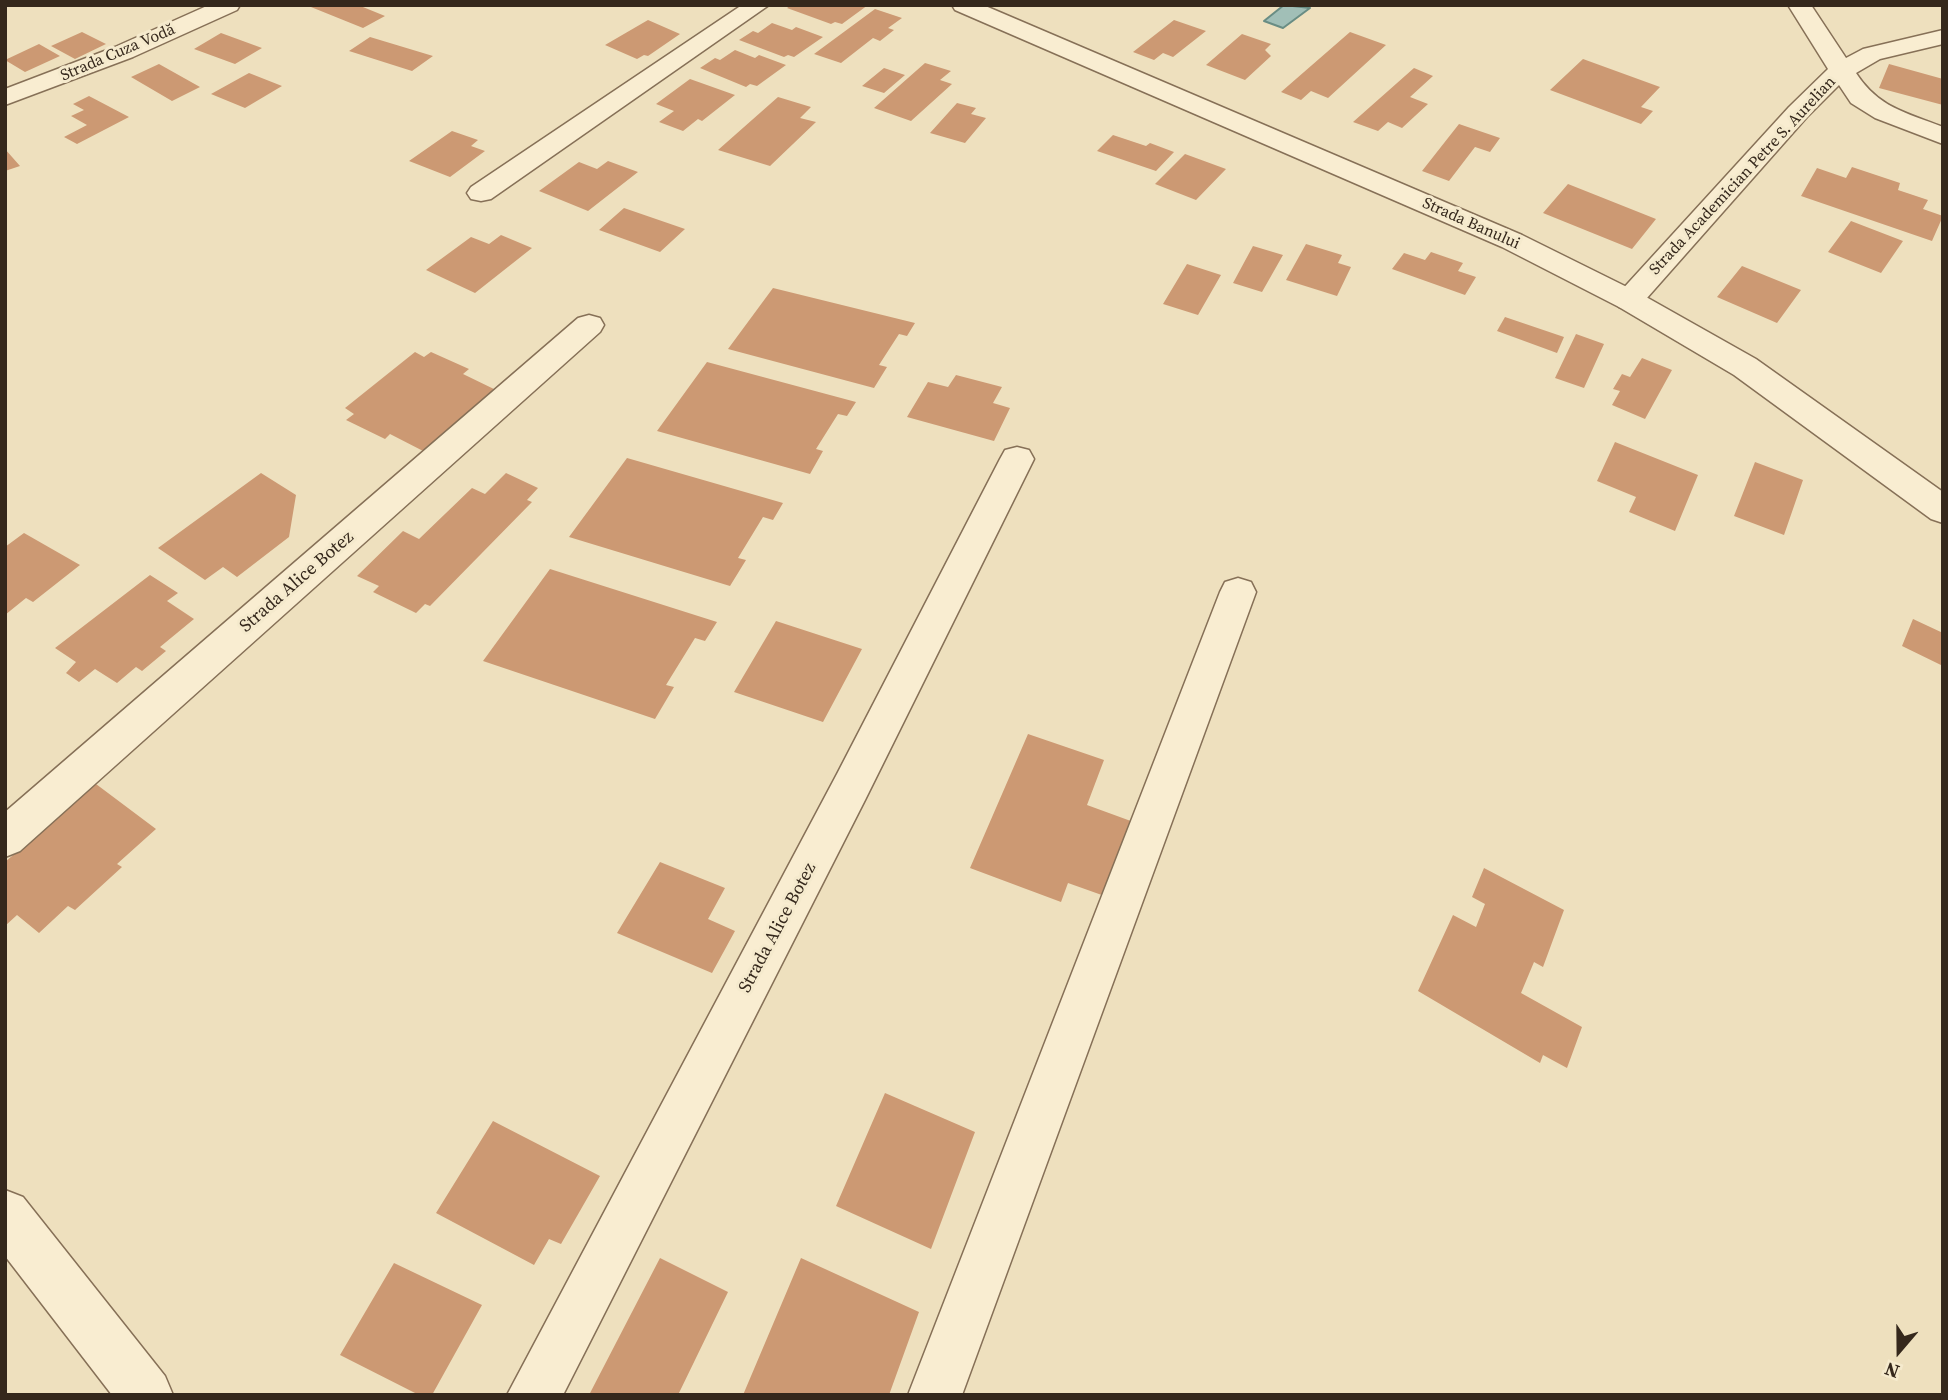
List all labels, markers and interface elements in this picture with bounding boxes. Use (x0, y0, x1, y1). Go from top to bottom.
street label: Strada Cuza Vodă (58, 20, 178, 86)
street label: Strada Academician Petre S. Aurelian (1646, 73, 1840, 279)
street label: Strada Banului (1419, 194, 1523, 254)
street label: Strada Alice Botez (236, 527, 358, 637)
street label: Strada Alice Botez (735, 859, 821, 997)
north arrow (1864, 1316, 1934, 1386)
text: N (1881, 1356, 1903, 1385)

